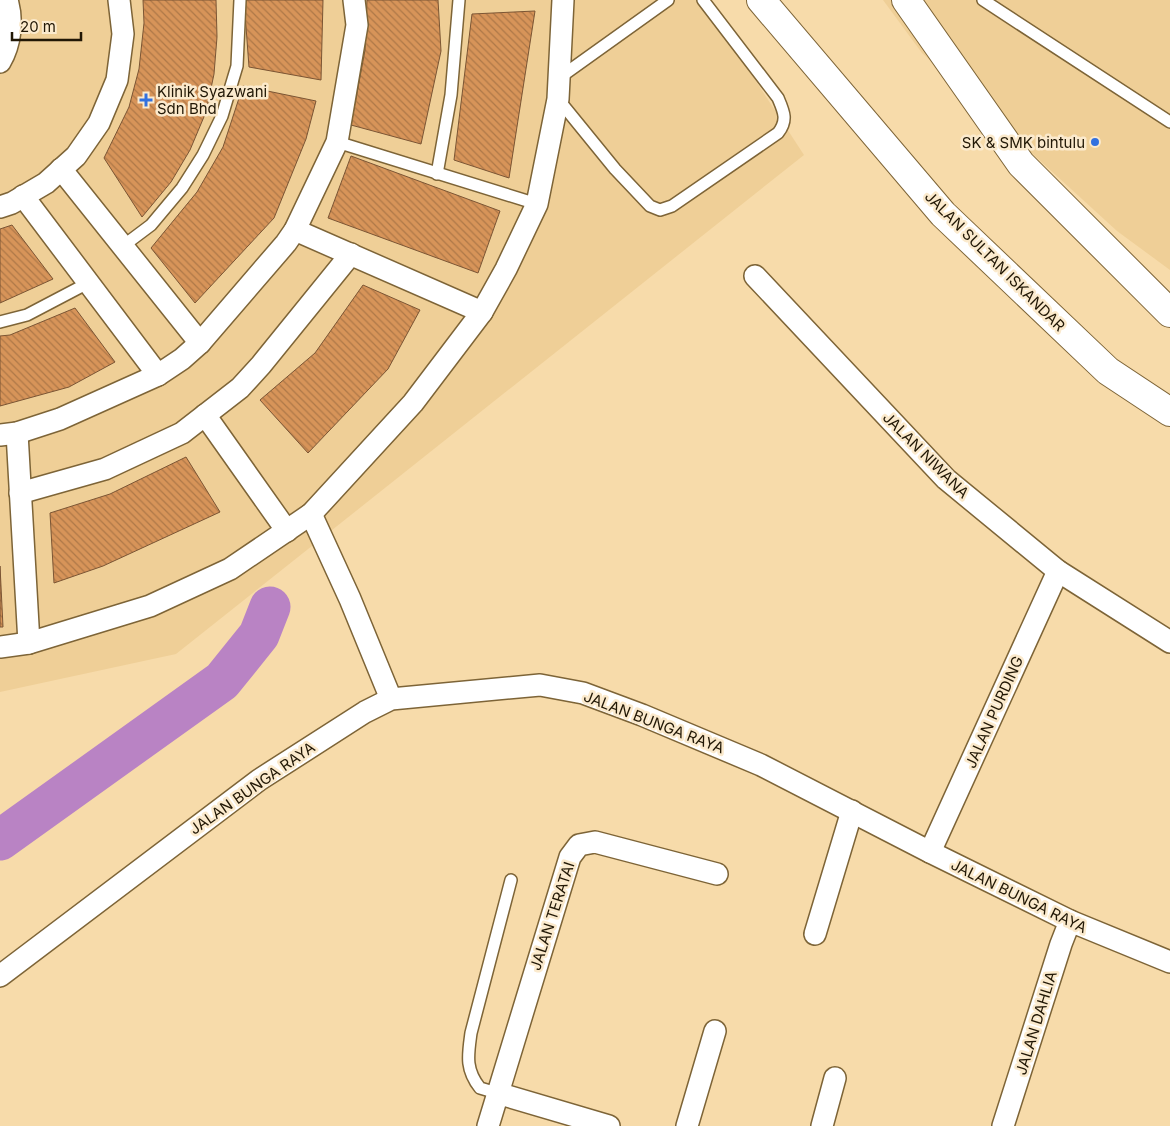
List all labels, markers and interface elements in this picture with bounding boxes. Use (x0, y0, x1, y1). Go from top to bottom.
scale bar (12, 10, 81, 42)
text: 20 m (20, 17, 56, 36)
place label: Klinik Syazwani Sdn Bhd (157, 82, 267, 118)
marker: Klinik Syazwani Sdn Bhd (139, 93, 153, 107)
place label: SK & SMK bintulu (962, 133, 1085, 152)
marker: SK & SMK bintulu (1089, 136, 1101, 148)
street label: JALAN SULTAN ISKANDAR (921, 187, 1069, 335)
street label: JALAN NIWANA (879, 408, 973, 502)
street label: JALAN PURDING (961, 653, 1027, 771)
street label: JALAN BUNGA RAYA (581, 686, 727, 758)
street label: JALAN BUNGA RAYA (186, 737, 318, 839)
street label: JALAN BUNGA RAYA (948, 855, 1090, 937)
street label: JALAN TERATAI (525, 859, 579, 973)
street label: JALAN DAHLIA (1011, 969, 1061, 1077)

